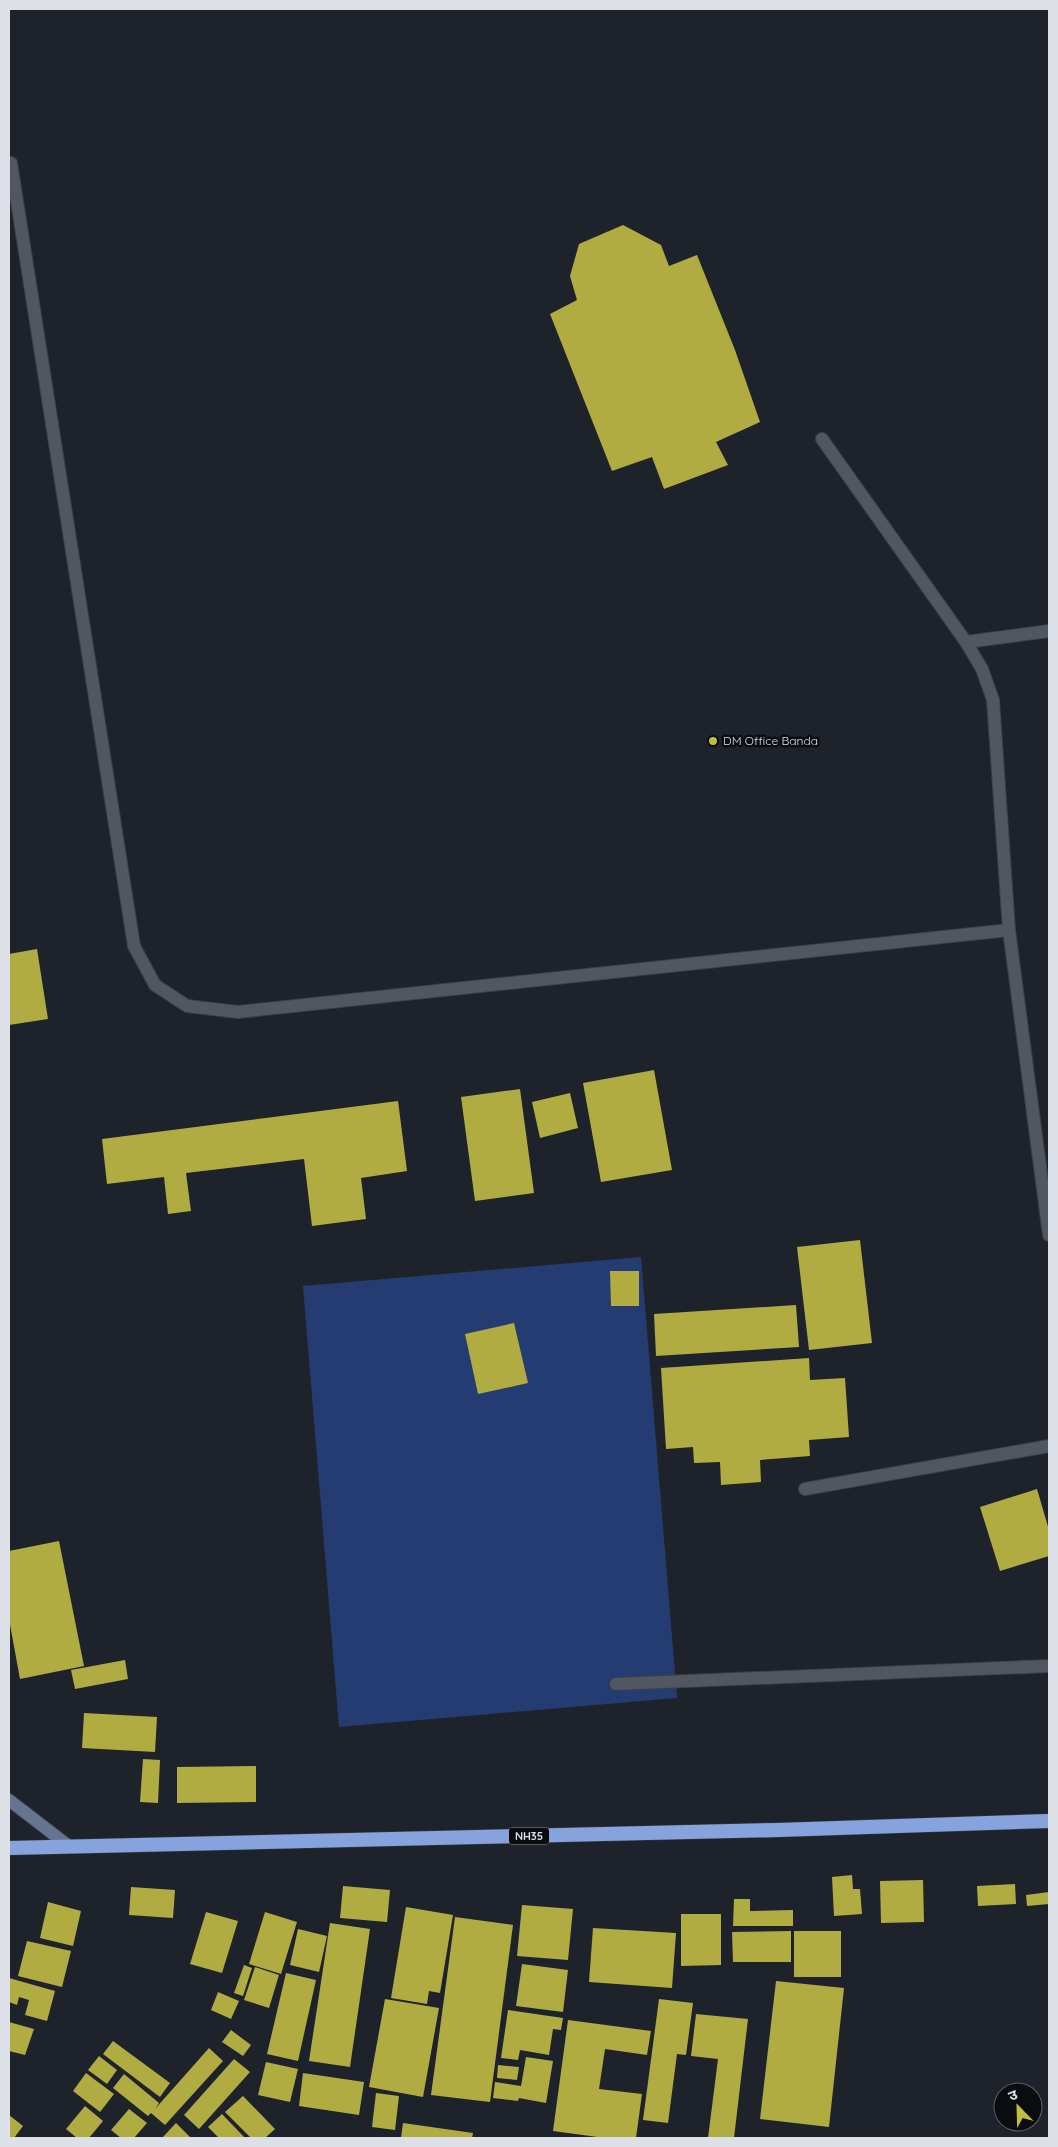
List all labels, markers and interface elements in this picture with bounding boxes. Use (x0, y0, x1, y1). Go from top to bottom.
place label: DM Office Banda (723, 733, 818, 748)
marker: DM Office Banda (707, 735, 719, 747)
road number: NH35 (509, 1828, 549, 1844)
north arrow (993, 2082, 1043, 2132)
text: उ (1006, 2085, 1021, 2105)

